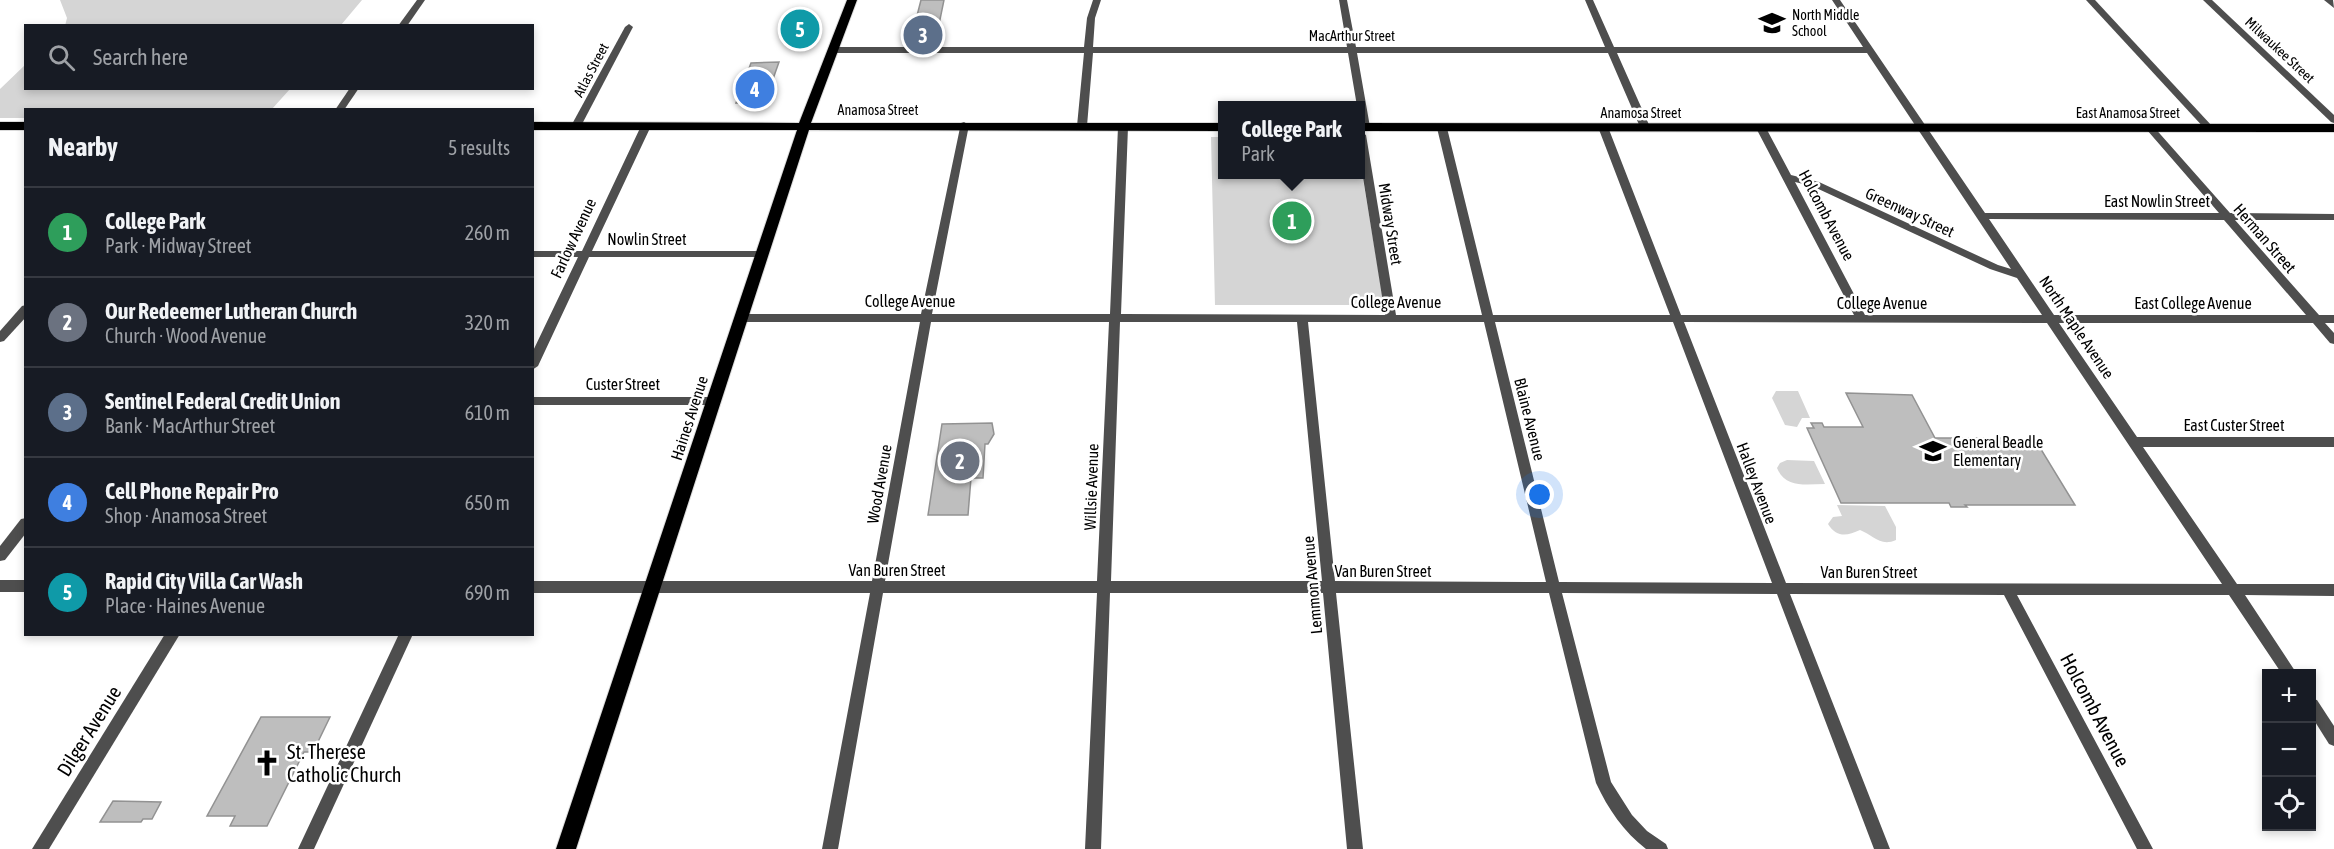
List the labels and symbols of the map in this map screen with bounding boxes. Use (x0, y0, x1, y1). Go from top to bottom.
pin: 5 (780, 6, 820, 51)
place label: North Middle School (1792, 7, 1859, 39)
school or university icon: North Middle School (1757, 8, 1787, 38)
pin: 3 (904, 12, 942, 57)
street label: Milwaukee Street (2242, 14, 2318, 86)
street label: MacArthur Street (1309, 28, 1395, 44)
street label: Atlas Street (570, 40, 612, 100)
pin: 4 (736, 66, 774, 112)
street label: Anamosa Street (838, 102, 918, 118)
street label: Anamosa Street (1601, 105, 1681, 121)
street label: East Anamosa Street (2076, 105, 2180, 121)
street label: Holcomb Avenue (1796, 167, 1858, 263)
street label: Midway Street (1375, 182, 1406, 267)
street label: Greenway Street (1862, 184, 1958, 242)
street label: East Nowlin Street (2104, 192, 2210, 210)
street label: Farlow Avenue (547, 195, 599, 281)
pin: 1 (1272, 198, 1312, 244)
street label: Herman Street (2230, 200, 2300, 276)
street label: Nowlin Street (607, 230, 687, 248)
street label: North Maple Avenue (2035, 272, 2118, 382)
street label: College Avenue (865, 292, 955, 311)
street label: College Avenue (1351, 293, 1441, 312)
street label: College Avenue (1837, 294, 1927, 313)
street label: East College Avenue (2134, 294, 2252, 313)
street label: Haines Avenue (667, 374, 711, 462)
street label: Custer Street (586, 375, 661, 393)
street label: Blaine Avenue (1511, 376, 1549, 462)
street label: East Custer Street (2183, 416, 2285, 434)
place label: General Beadle Elementary (1953, 433, 2043, 470)
school or university icon: General Beadle Elementary (1918, 436, 1948, 466)
pin: 2 (940, 438, 980, 484)
street label: Halley Avenue (1732, 440, 1781, 526)
street label: Wood Avenue (863, 443, 895, 525)
street label: Willsie Avenue (1080, 443, 1102, 531)
your location (1525, 480, 1554, 509)
street label: Lemmon Avenue (1299, 535, 1325, 635)
street label: Van Buren Street (848, 561, 946, 579)
street label: Van Buren Street (1334, 562, 1432, 580)
street label: Van Buren Street (1820, 563, 1918, 581)
street label: Holcomb Avenue (2056, 649, 2135, 770)
street label: Dilger Avenue (52, 681, 125, 780)
place label: St. Therese Catholic Church (287, 740, 402, 786)
church icon: St. Therese Catholic Church (252, 748, 282, 778)

